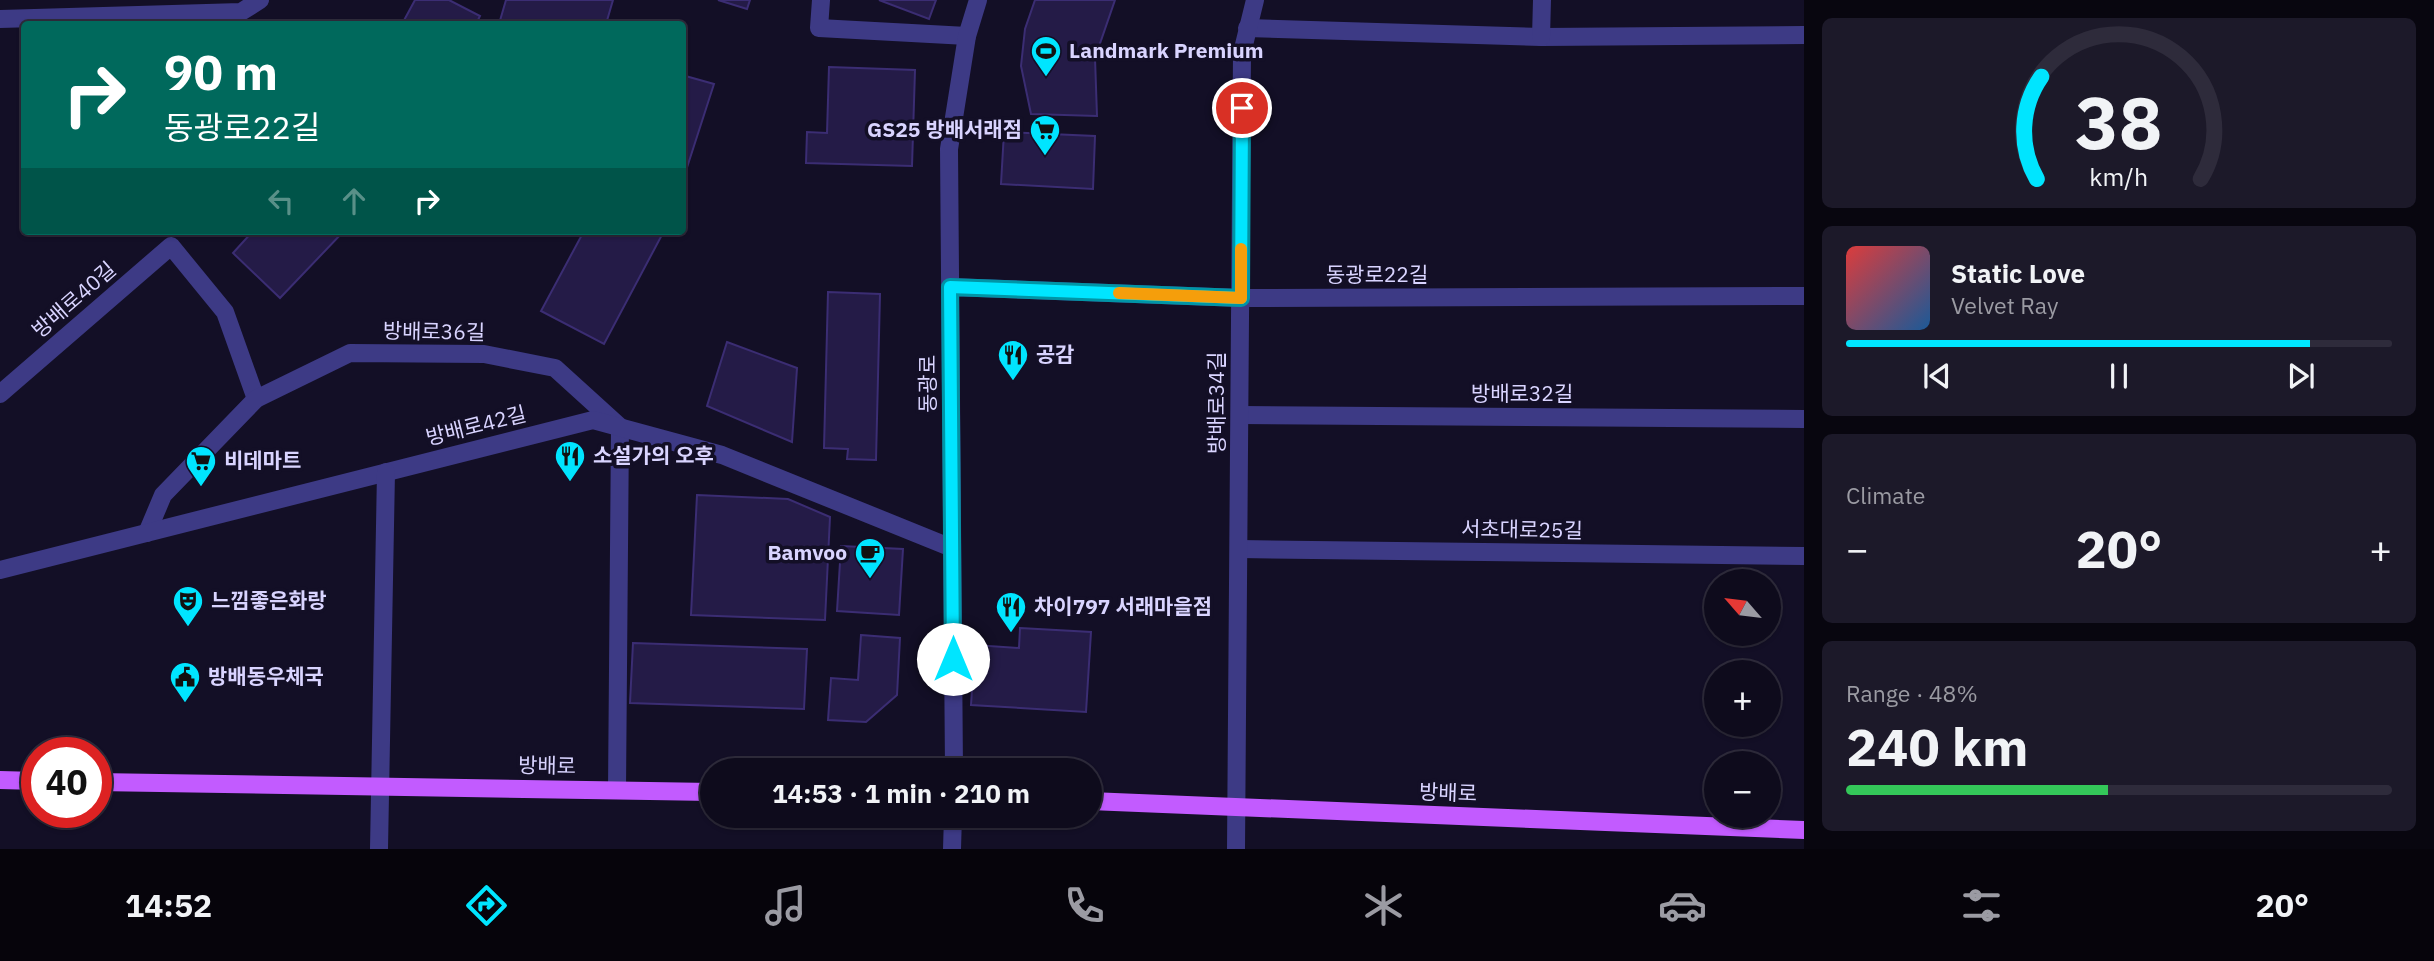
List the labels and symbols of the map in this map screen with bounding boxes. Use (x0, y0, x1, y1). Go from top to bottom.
sports icon: Landmark Premium (1029, 34, 1063, 78)
place label: Landmark Premium (1069, 36, 1264, 64)
pin (1212, 78, 1272, 138)
supermarket icon: GS25 방배서래점 (1028, 113, 1062, 157)
place label: GS25 방배서래점 (867, 115, 1022, 143)
street label: 방배로40길 (25, 255, 121, 343)
street label: 동광로22길 (1326, 260, 1428, 288)
street label: 방배로36길 (383, 316, 485, 346)
restaurant icon: 공감 (996, 338, 1030, 382)
place label: 공감 (1036, 340, 1075, 368)
street label: 방배로34길 (1202, 352, 1230, 454)
street label: 동광로 (913, 355, 941, 413)
street label: 방배로32길 (1471, 379, 1573, 407)
street label: 방배로42길 (423, 399, 529, 451)
restaurant icon: 소설가의 오후 (553, 439, 587, 483)
place label: 소설가의 오후 (593, 441, 714, 469)
supermarket icon: 비데마트 (184, 444, 218, 488)
place label: 비데마트 (224, 446, 301, 474)
street label: 서초대로25길 (1461, 514, 1583, 544)
cafe icon: Bamvoo (853, 536, 887, 580)
place label: Bamvoo (768, 538, 847, 566)
north arrow (1704, 569, 1782, 646)
theatre icon: 느낌좋은화랑 (171, 584, 205, 628)
place label: 느낌좋은화랑 (211, 586, 327, 614)
restaurant icon: 차이797 서래마을점 (994, 590, 1028, 634)
place label: 차이797 서래마을점 (1034, 592, 1212, 620)
position arrow (916, 622, 990, 696)
public building icon: 방배동우체국 (168, 660, 202, 704)
place label: 방배동우체국 (208, 662, 324, 690)
speed limit sign: 40 (21, 737, 112, 828)
street label: 방배로 (518, 750, 576, 780)
street label: 방배로 (1419, 777, 1477, 807)

